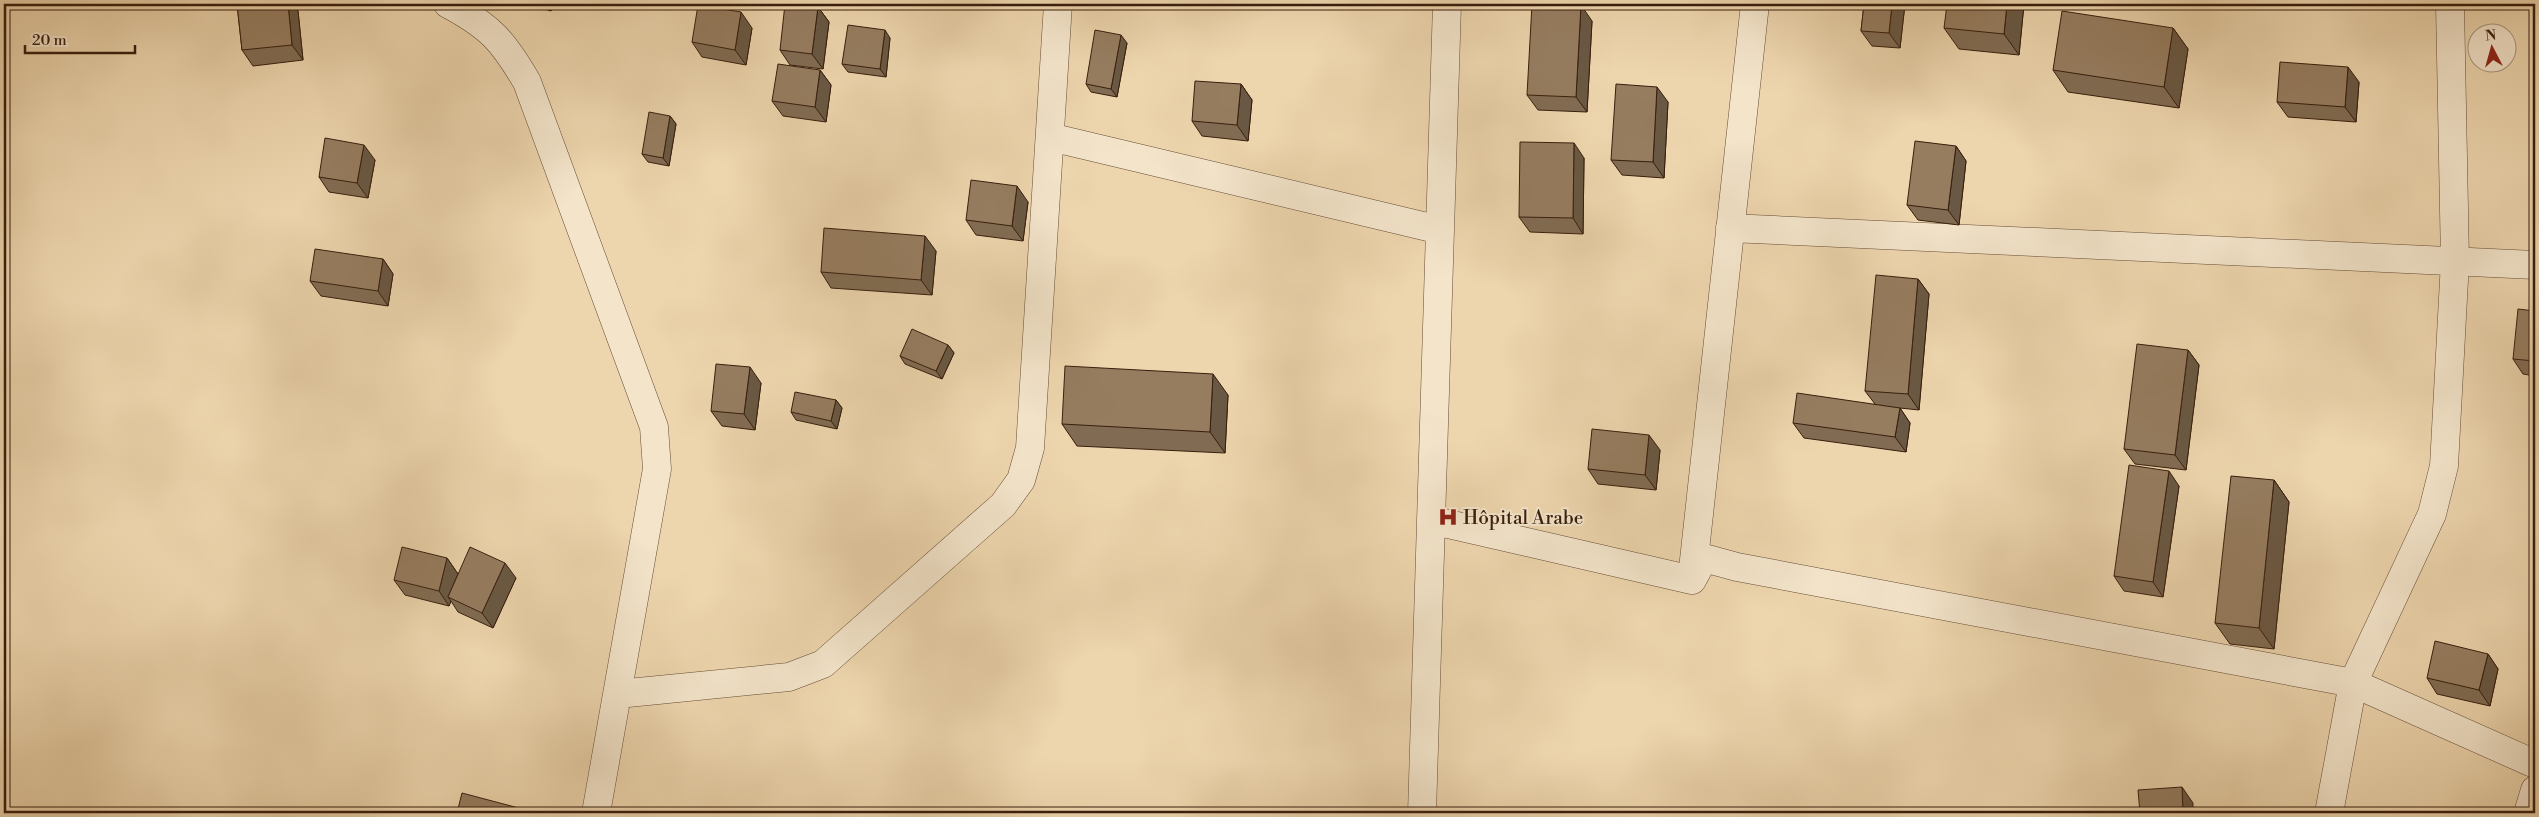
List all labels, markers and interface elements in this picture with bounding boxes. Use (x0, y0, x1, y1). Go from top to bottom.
scale bar (25, 22, 135, 54)
north arrow (2466, 22, 2516, 72)
text: N (2484, 27, 2497, 46)
text: 20 m (32, 31, 67, 50)
hospital icon: Hôpital Arabe (1437, 506, 1459, 528)
place label: Hôpital Arabe (1463, 506, 1583, 530)

